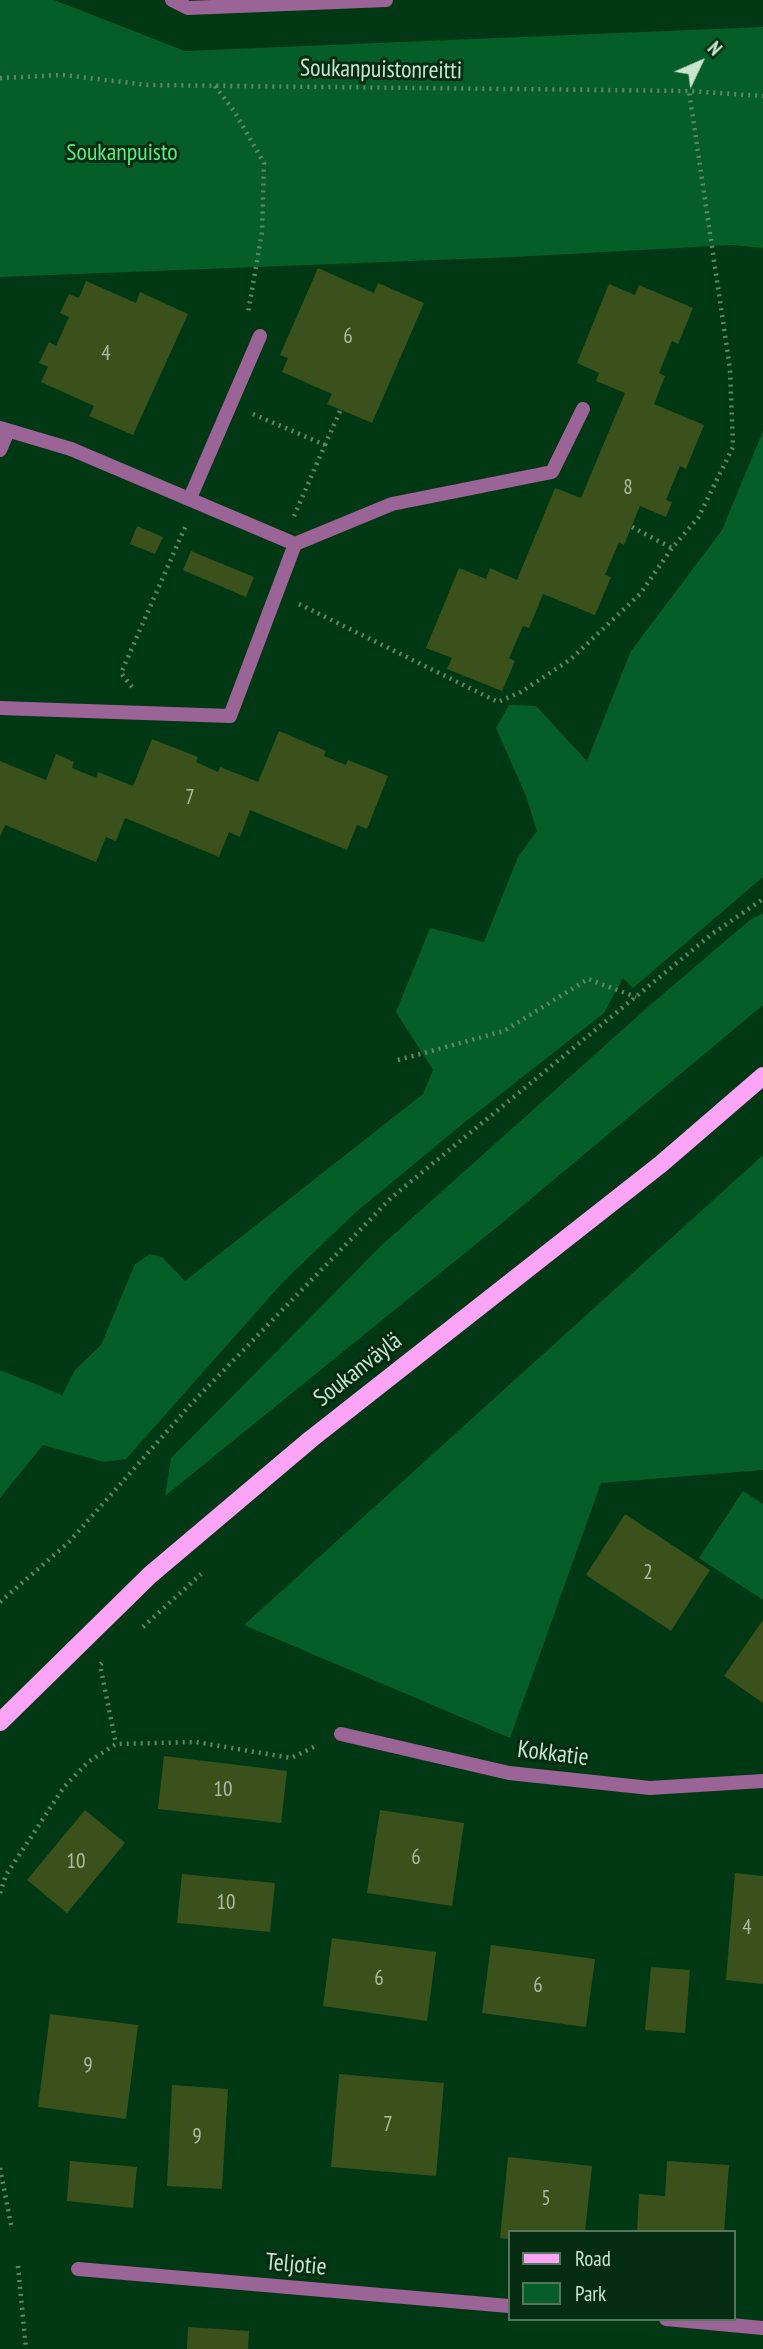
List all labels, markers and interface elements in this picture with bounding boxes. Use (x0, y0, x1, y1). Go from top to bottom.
north arrow (665, 28, 735, 98)
text: N (703, 36, 727, 60)
street label: Soukanpuistonreitti (300, 54, 462, 86)
park label: Soukanpuisto (66, 139, 178, 167)
house number: 6 (343, 324, 353, 350)
house number: 4 (101, 341, 111, 367)
house number: 8 (623, 475, 633, 501)
house number: 7 (185, 785, 195, 811)
street label: Soukanväylä (308, 1327, 408, 1413)
house number: 2 (643, 1560, 653, 1586)
street label: Kokkatie (516, 1735, 590, 1773)
house number: 10 (214, 1777, 232, 1803)
house number: 6 (411, 1845, 421, 1871)
house number: 10 (67, 1849, 85, 1875)
house number: 10 (217, 1890, 235, 1916)
house number: 4 (742, 1915, 752, 1941)
house number: 6 (374, 1966, 384, 1992)
house number: 6 (533, 1973, 543, 1999)
house number: 9 (83, 2053, 93, 2079)
house number: 7 (383, 2112, 393, 2138)
house number: 9 (192, 2124, 202, 2150)
house number: 5 (541, 2186, 551, 2212)
legend (508, 2230, 735, 2321)
text: Road (575, 2245, 611, 2272)
street label: Teljotie (264, 2248, 328, 2282)
text: Park (575, 2280, 606, 2307)

